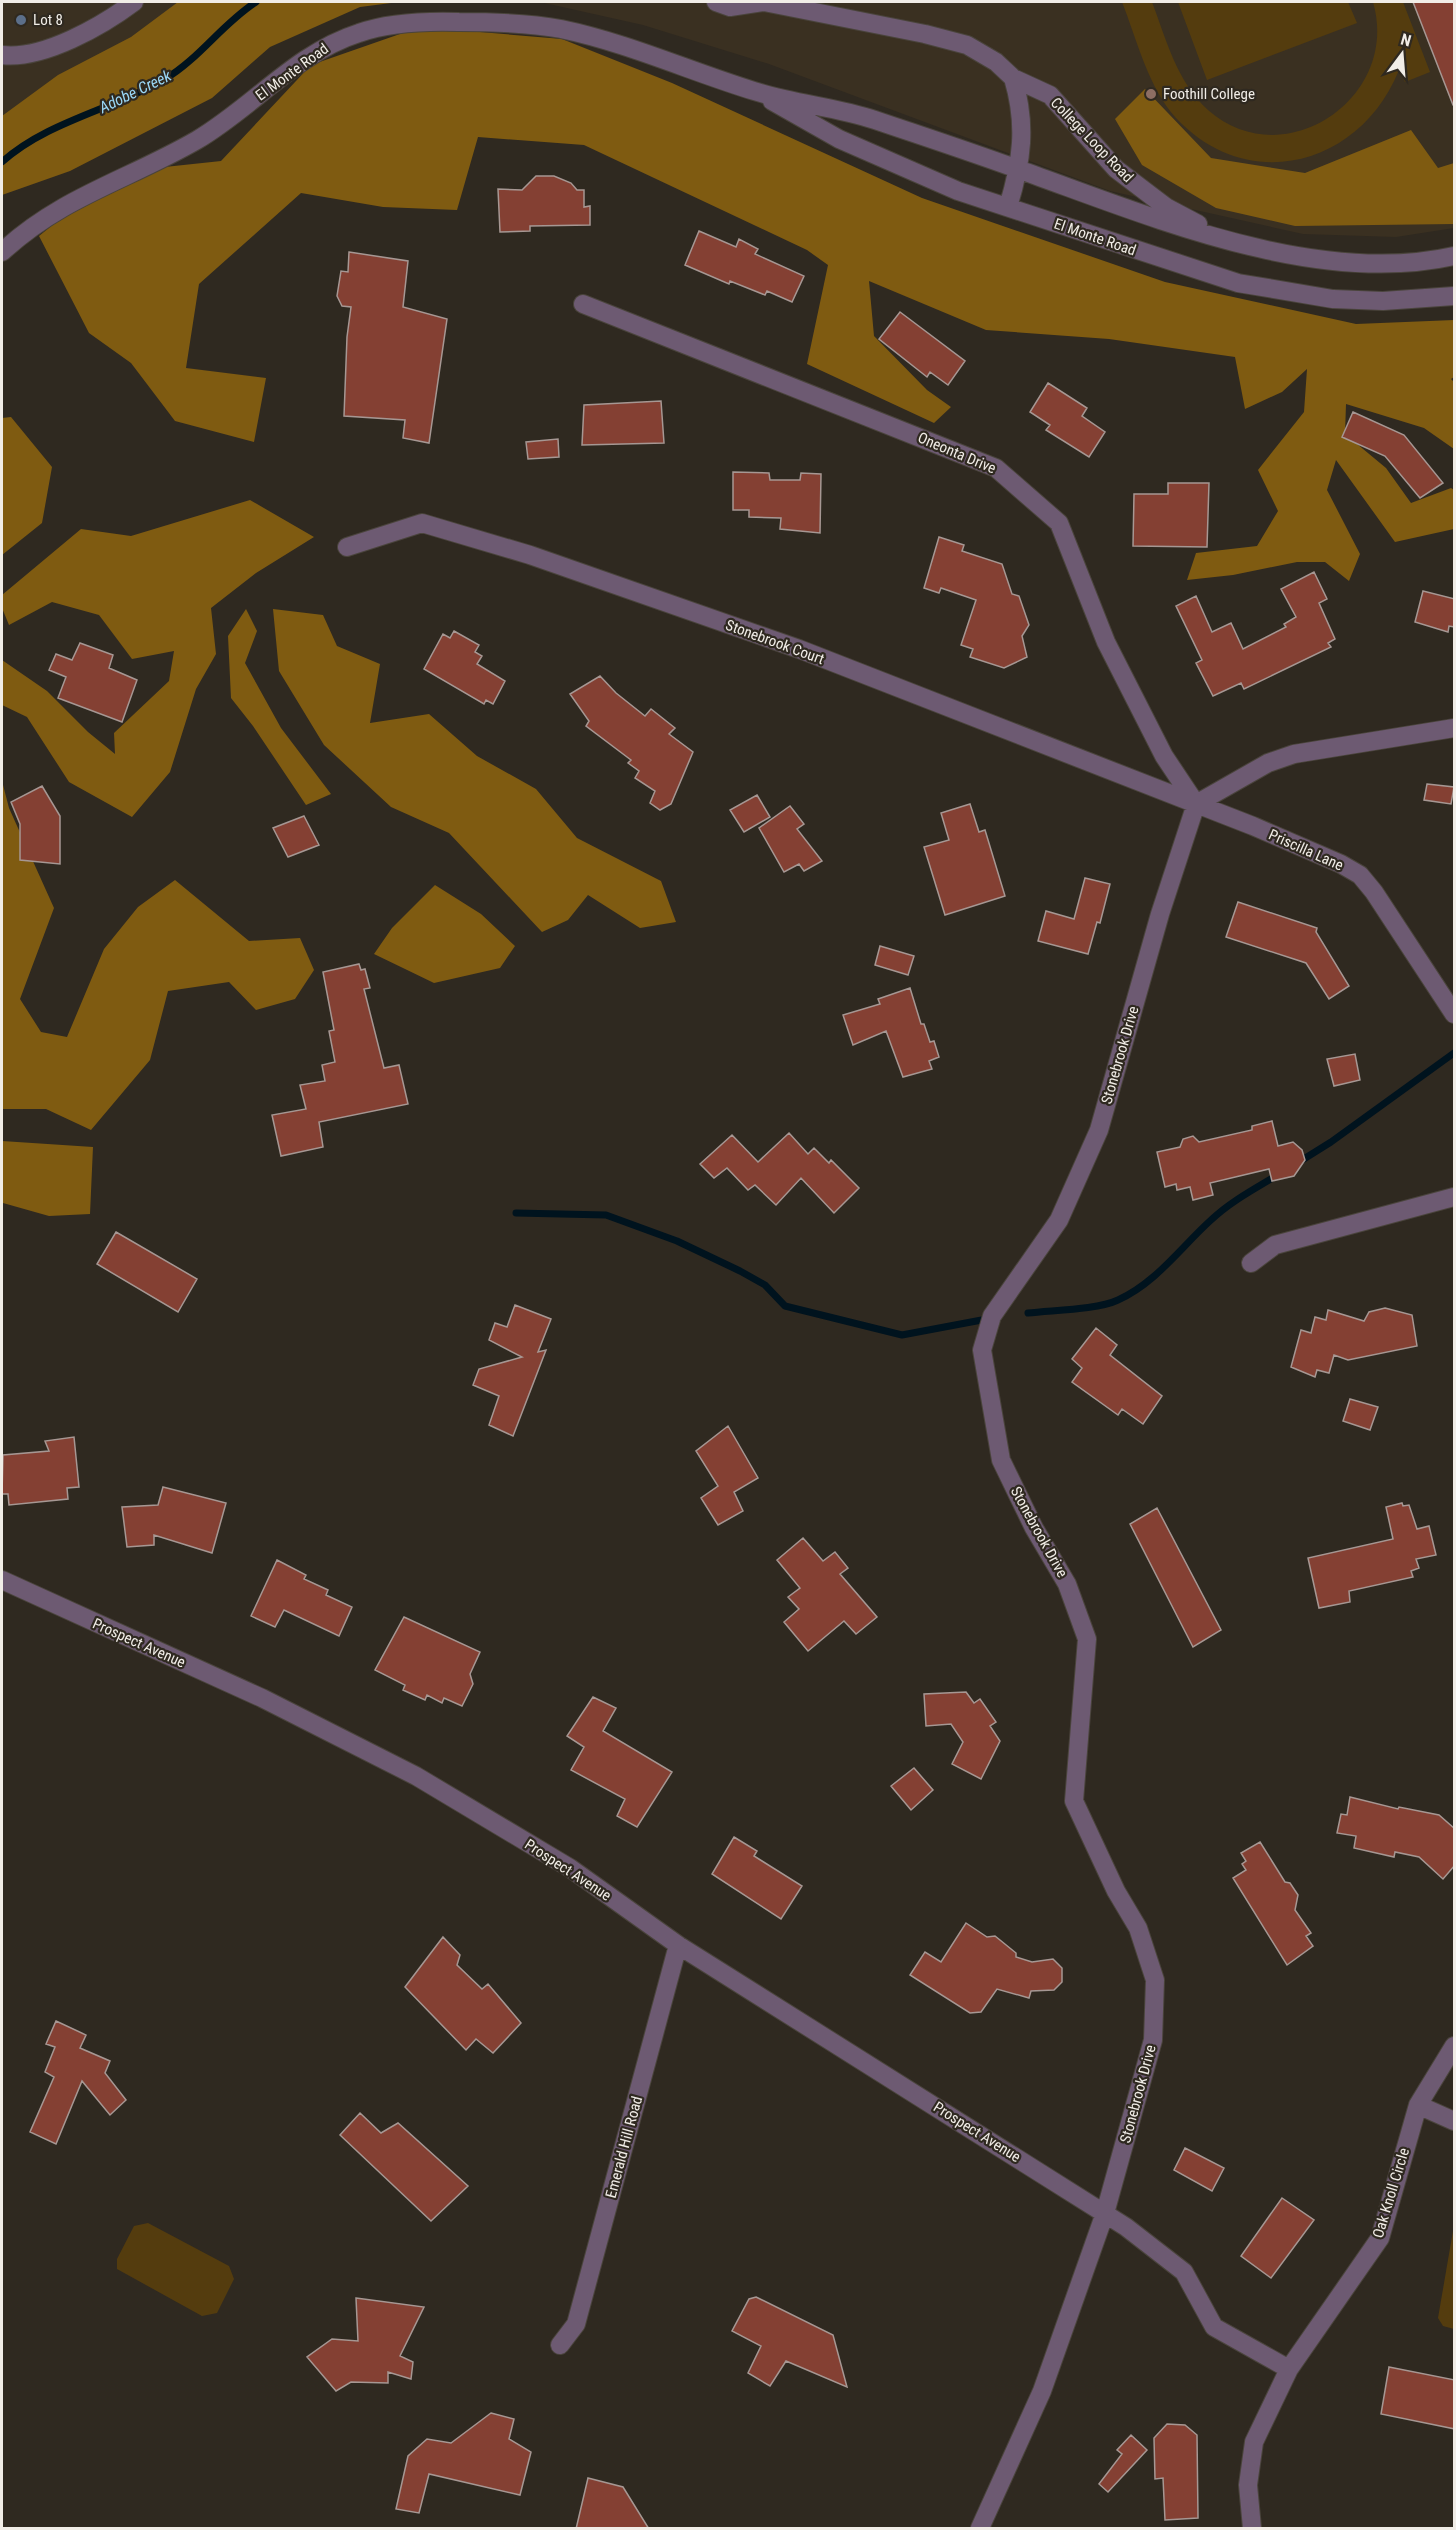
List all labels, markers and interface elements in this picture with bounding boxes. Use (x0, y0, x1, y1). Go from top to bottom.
place label: Lot 8 (33, 11, 63, 29)
marker: Lot 8 (14, 13, 28, 27)
north arrow (1372, 24, 1432, 84)
text: N (1399, 30, 1413, 51)
street label: El Monte Road (252, 40, 332, 104)
water label: Adobe Creek (95, 65, 175, 118)
place label: Foothill College (1163, 85, 1255, 103)
marker: Foothill College (1144, 87, 1158, 101)
street label: College Loop Road (1047, 94, 1137, 186)
street label: El Monte Road (1052, 215, 1138, 259)
street label: Oneonta Drive (915, 428, 999, 478)
street label: Stonebrook Court (723, 616, 827, 668)
street label: Priscilla Lane (1266, 826, 1346, 874)
street label: Stonebrook Drive (1097, 1004, 1143, 1106)
street label: Stonebrook Drive (1007, 1484, 1071, 1580)
street label: Prospect Avenue (90, 1615, 188, 1671)
street label: Prospect Avenue (521, 1835, 615, 1905)
street label: Stonebrook Drive (1116, 2043, 1160, 2145)
street label: Emerald Hill Road (602, 2094, 646, 2200)
street label: Prospect Avenue (930, 2098, 1024, 2166)
street label: Oak Knoll Circle (1369, 2146, 1413, 2240)

